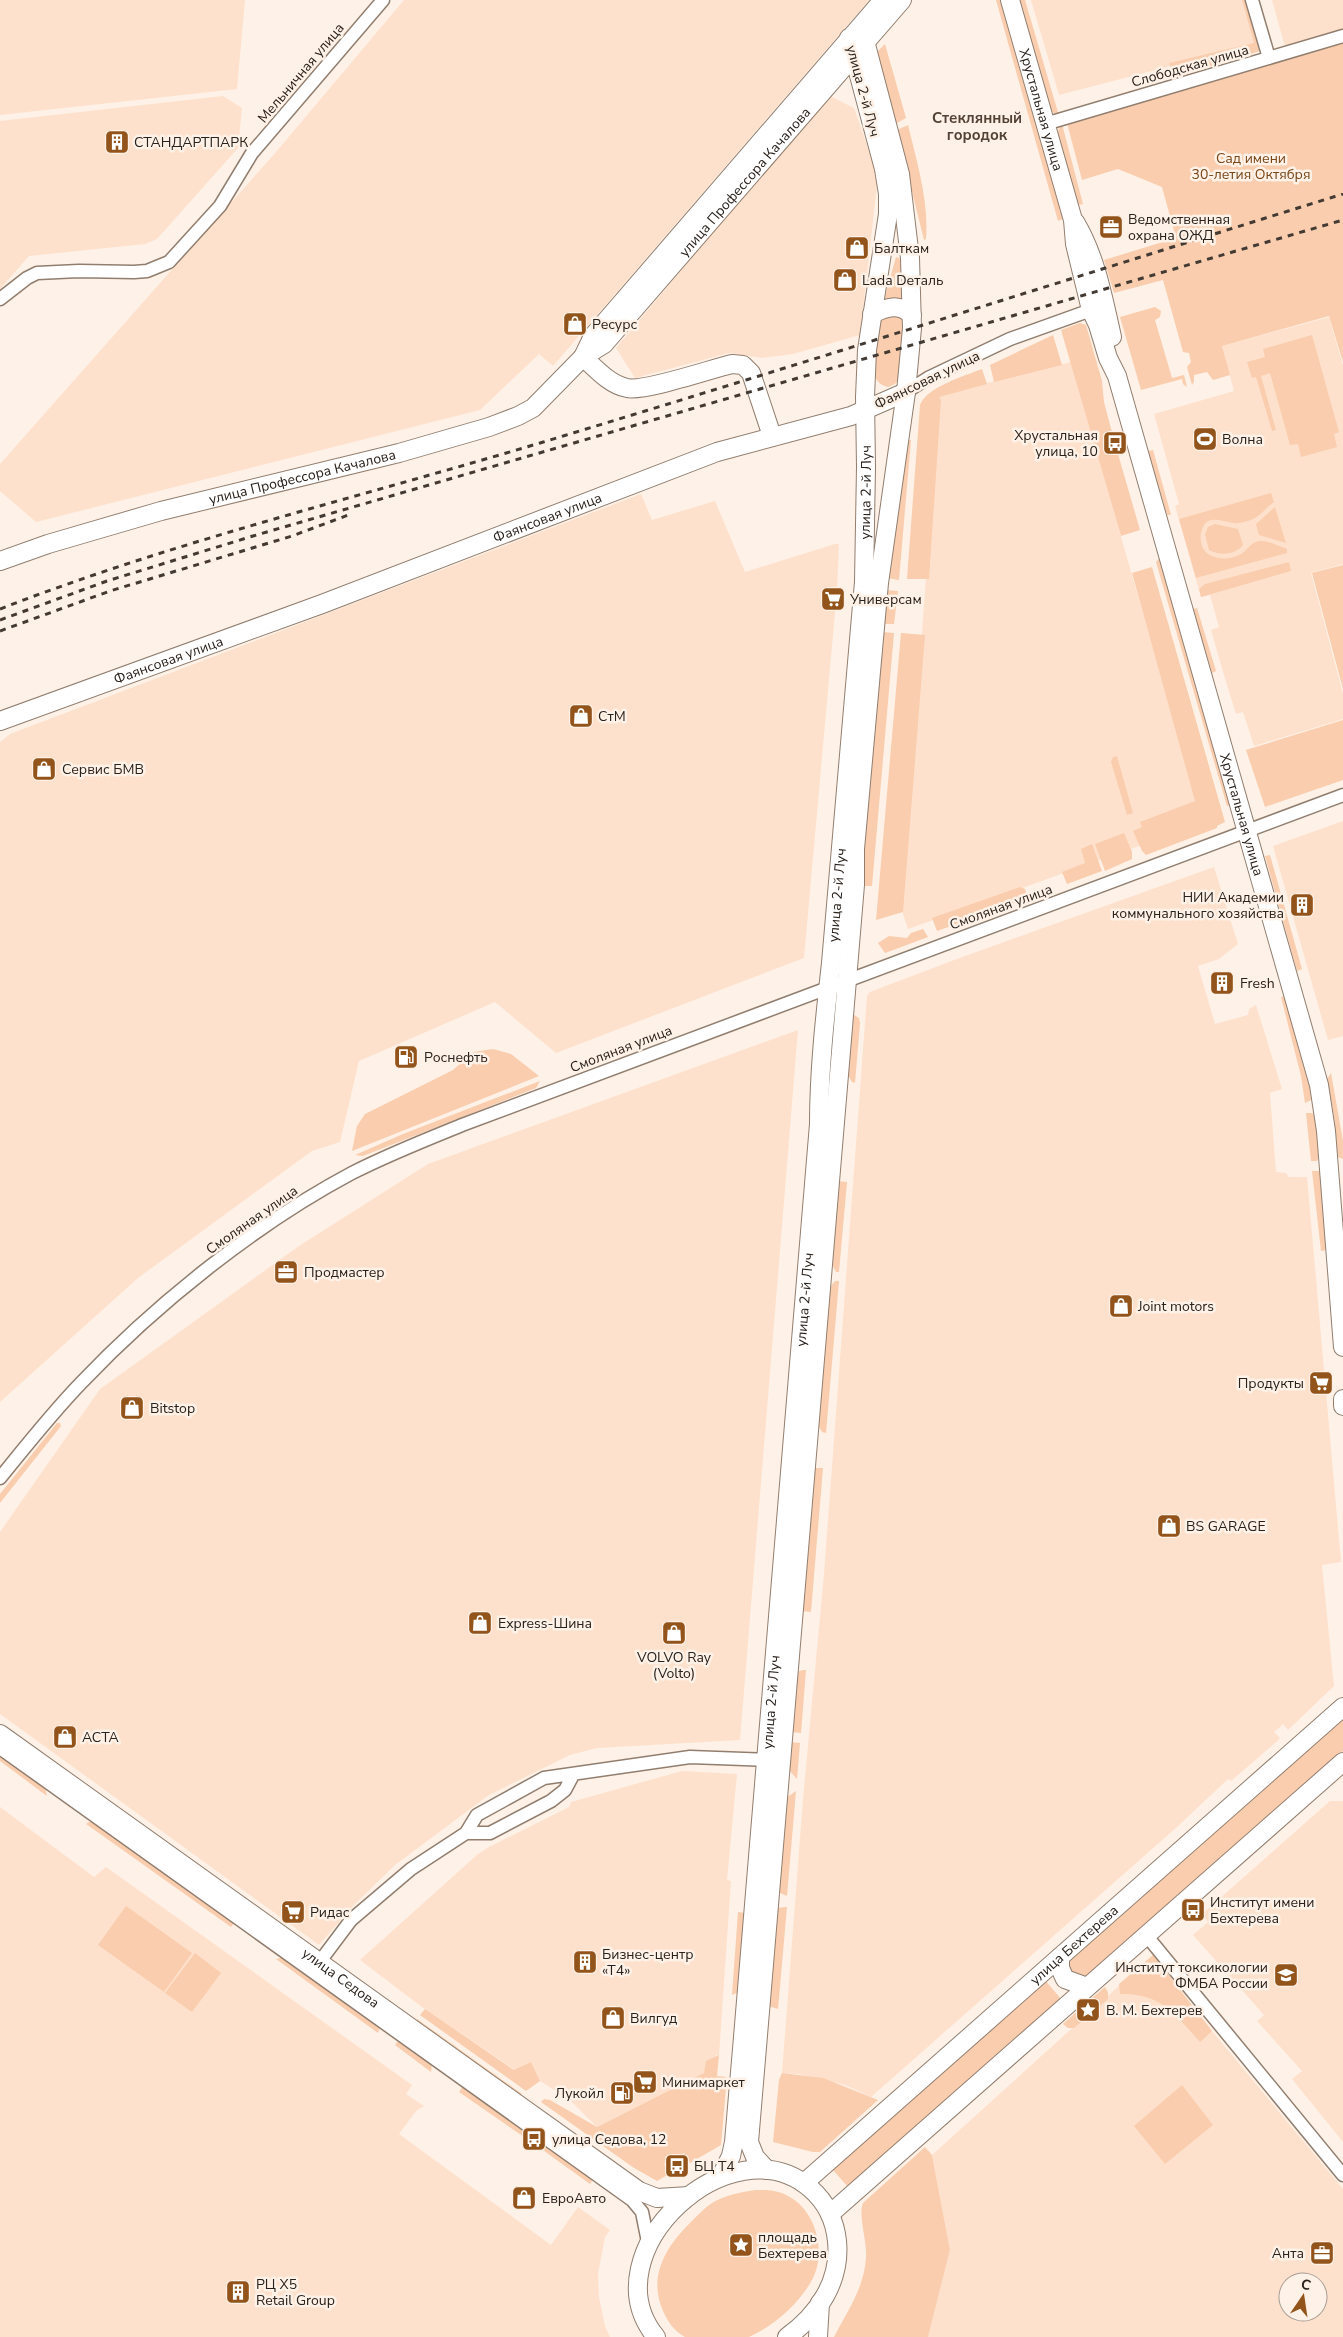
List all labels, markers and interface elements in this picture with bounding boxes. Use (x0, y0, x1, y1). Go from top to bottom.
street label: Мельничная улица (253, 19, 349, 127)
street label: Слободская улица (1129, 40, 1251, 92)
street label: улица 2-й Луч (842, 43, 884, 139)
street label: Хрустальная улица (1015, 46, 1068, 173)
street label: улица Профессора Качалова (674, 103, 815, 261)
district label: Стеклянный городок (932, 108, 1022, 145)
building icon: СТАНДАРТПАРК (104, 129, 130, 155)
place label: СТАНДАРТПАРК (134, 133, 248, 152)
park label: Сад имени 30-летия Октября (1192, 149, 1310, 184)
place label: Ведомственная охрана ОЖД (1128, 210, 1230, 245)
office icon: Ведомственная охрана ОЖД (1098, 214, 1124, 240)
shop icon: Балткам (844, 235, 870, 261)
place label: Балткам (874, 239, 929, 258)
shop icon: Lada Dеталь (832, 267, 858, 293)
place label: Lada Dеталь (862, 271, 944, 290)
shop icon: Ресурс (562, 311, 588, 337)
place label: Ресурс (592, 315, 637, 334)
street label: Фаянсовая улица (871, 346, 983, 414)
place label: Хрустальная улица, 10 (1014, 426, 1098, 461)
sports icon: Волна (1192, 426, 1218, 452)
bus stop icon: Хрустальная улица, 10 (1102, 430, 1128, 456)
place label: Волна (1222, 430, 1263, 449)
street label: улица Профессора Качалова (207, 445, 398, 509)
street label: улица 2-й Луч (855, 445, 876, 539)
street label: Фаянсовая улица (490, 488, 604, 547)
supermarket icon: Универсам (820, 586, 846, 612)
place label: Универсам (849, 590, 922, 609)
street label: Фаянсовая улица (111, 631, 226, 688)
shop icon: СтМ (568, 703, 594, 729)
place label: СтМ (598, 707, 626, 726)
street label: Хрустальная улица (1215, 751, 1268, 878)
shop icon: Сервис БМВ (31, 756, 57, 782)
place label: Сервис БМВ (62, 760, 144, 779)
street label: улица 2-й Луч (823, 847, 850, 943)
street label: Смоляная улица (947, 880, 1055, 934)
place label: НИИ Академии коммунального хозяйства (1112, 888, 1284, 923)
building icon: НИИ Академии коммунального хозяйства (1289, 892, 1315, 918)
building icon: Fresh (1209, 970, 1235, 996)
place label: Fresh (1240, 974, 1275, 993)
street label: Смоляная улица (567, 1021, 675, 1077)
fuel station icon: Роснефть (393, 1044, 419, 1070)
place label: Роснефть (424, 1048, 488, 1067)
street label: Смоляная улица (202, 1181, 302, 1259)
street label: улица 2-й Луч (791, 1252, 818, 1347)
office icon: Продмастер (273, 1259, 299, 1285)
place label: Продмастер (304, 1263, 385, 1282)
shop icon: Joint motors (1108, 1293, 1134, 1319)
place label: Joint motors (1137, 1297, 1214, 1316)
supermarket icon: Продукты (1308, 1370, 1334, 1396)
place label: Продукты (1238, 1374, 1304, 1393)
shop icon: Bitstop (119, 1395, 145, 1421)
place label: Bitstop (150, 1399, 195, 1418)
shop icon: BS GARAGE (1156, 1513, 1182, 1539)
place label: BS GARAGE (1186, 1517, 1266, 1536)
shop icon: Express-Шина (467, 1610, 493, 1636)
place label: Express-Шина (498, 1614, 592, 1633)
shop icon: VOLVO Ray (Volto) (661, 1620, 687, 1646)
place label: VOLVO Ray (Volto) (636, 1648, 712, 1683)
street label: улица 2-й Луч (757, 1654, 784, 1750)
shop icon: АСТА (52, 1724, 78, 1750)
place label: АСТА (82, 1728, 119, 1747)
place label: Институт имени Бехтерева (1210, 1893, 1314, 1928)
bus stop icon: Институт имени Бехтерева (1180, 1897, 1206, 1923)
supermarket icon: Ридас (280, 1899, 306, 1925)
street label: улица Бехтерева (1026, 1901, 1122, 1989)
place label: Ридас (310, 1903, 350, 1922)
street label: улица Седова (298, 1944, 383, 2012)
place label: Бизнес-центр «Т4» (602, 1945, 693, 1980)
building icon: Бизнес-центр «Т4» (572, 1949, 598, 1975)
place label: Институт токсикологии ФМБА России (1115, 1958, 1268, 1993)
school or university icon: Институт токсикологии ФМБА России (1273, 1962, 1299, 1988)
place icon: В. М. Бехтерев (1075, 1997, 1101, 2023)
place label: В. М. Бехтерев (1106, 2001, 1203, 2020)
shop icon: Вилгуд (600, 2005, 626, 2031)
place label: Вилгуд (630, 2009, 677, 2028)
supermarket icon: Минимаркет (632, 2069, 658, 2095)
place label: Минимаркет (662, 2073, 746, 2092)
fuel station icon: Лукойл (609, 2080, 635, 2106)
place label: Лукойл (555, 2084, 604, 2103)
bus stop icon: улица Седова, 12 (521, 2126, 547, 2152)
place label: улица Седова, 12 (552, 2130, 667, 2149)
bus stop icon: БЦ Т4 (664, 2153, 690, 2179)
place label: БЦ Т4 (694, 2157, 735, 2176)
shop icon: ЕвроАвто (511, 2185, 537, 2211)
place label: ЕвроАвто (542, 2189, 606, 2208)
place label: площадь Бехтерева (758, 2228, 827, 2263)
place icon: площадь Бехтерева (728, 2232, 754, 2258)
office icon: Анта (1309, 2240, 1335, 2266)
place label: Анта (1272, 2244, 1304, 2263)
north arrow (1278, 2272, 1328, 2322)
text: С (1299, 2274, 1313, 2295)
place label: РЦ X5 Retail Group (256, 2275, 335, 2310)
building icon: РЦ X5 Retail Group (225, 2279, 251, 2305)

